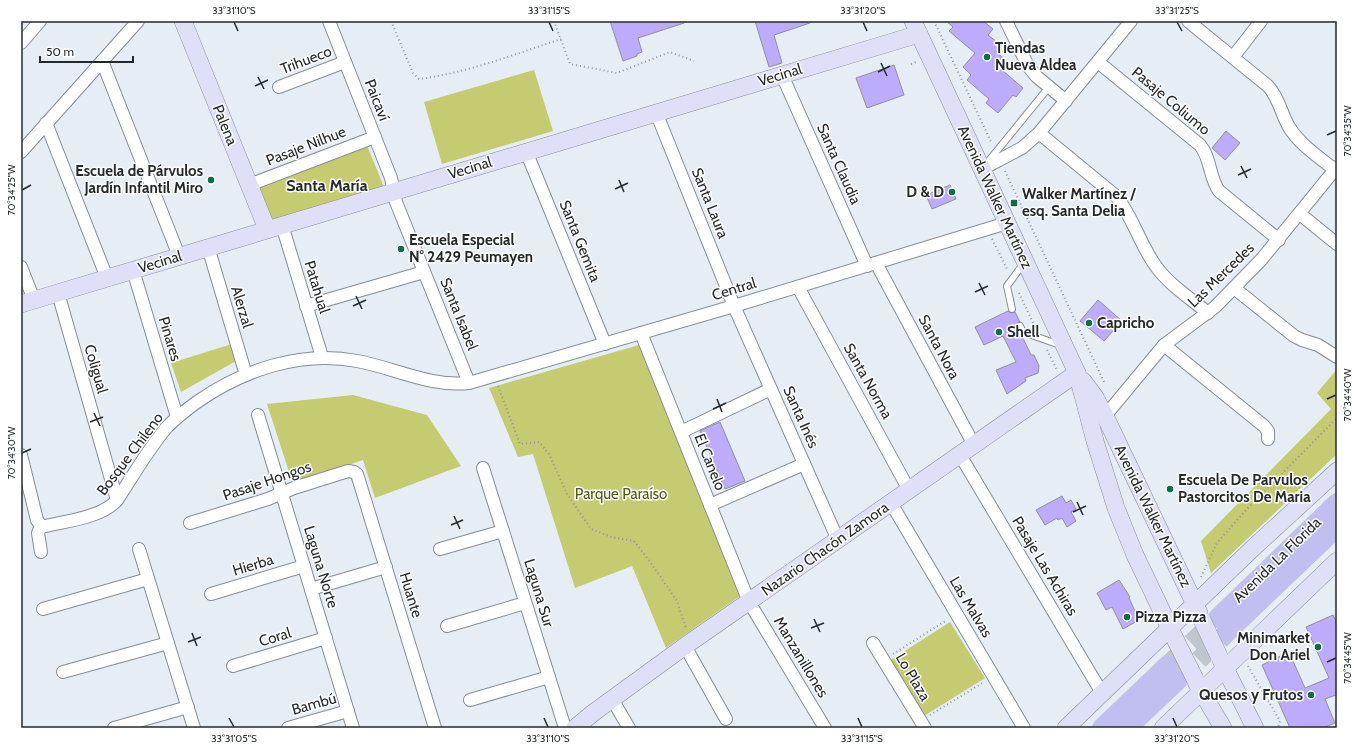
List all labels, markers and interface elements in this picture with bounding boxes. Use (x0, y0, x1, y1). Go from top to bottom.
text: 33°31'10"S (212, 4, 256, 17)
text: 33°31'15"S (528, 4, 570, 17)
text: 33°31'20"S (840, 4, 886, 17)
text: 33°31'25"S (1155, 4, 1199, 17)
scale bar (40, 38, 133, 64)
place label: Tiendas Nueva Aldea (995, 39, 1077, 74)
street label: Trihueco (278, 42, 334, 78)
text: 50 m (46, 44, 74, 59)
marker: Tiendas Nueva Aldea (982, 52, 992, 62)
street label: Vecinal (756, 60, 805, 90)
street label: Pasaje Coliumo (1128, 63, 1214, 139)
street label: Paicaví (361, 77, 393, 123)
street label: Palena (209, 102, 242, 149)
text: 70°34'35"W (1341, 105, 1354, 157)
street label: Santa Claudia (813, 121, 865, 208)
street label: Pasaje Nilhue (264, 122, 349, 169)
street label: Avenida Walker Martínez (954, 122, 1036, 272)
street label: Vecinal (446, 153, 495, 183)
place label: Escuela de Párvulos Jardín Infantil Miro (75, 162, 203, 197)
text: 70°34'25"W (5, 164, 18, 215)
street label: Santa Laura (688, 165, 733, 242)
marker: Escuela de Párvulos Jardín Infantil Miro (206, 175, 216, 185)
district label: Santa María (286, 176, 368, 195)
place label: D & D (906, 183, 944, 201)
place label: Walker Martínez / esq. Santa Delia (1022, 185, 1136, 220)
marker: D & D (947, 187, 957, 197)
street label: Santa Gemita (556, 198, 605, 285)
marker: Walker Martínez / esq. Santa Delia (1009, 198, 1019, 208)
place label: Escuela Especial N° 2429 Peumayen (409, 231, 533, 266)
street label: Las Mercedes (1184, 239, 1258, 311)
marker: Escuela Especial N° 2429 Peumayen (396, 244, 406, 254)
street label: Vecinal (136, 247, 185, 277)
street label: Patahual (300, 258, 334, 316)
street label: Central (710, 274, 759, 304)
street label: Santa Isabel (436, 275, 482, 353)
street label: Alerzal (227, 284, 257, 331)
street label: Santa Nora (915, 312, 964, 383)
place label: Capricho (1097, 314, 1155, 332)
street label: Pinares (155, 315, 185, 363)
marker: Capricho (1084, 318, 1094, 328)
place label: Shell (1007, 323, 1040, 341)
marker: Shell (994, 327, 1004, 337)
street label: Santa Norma (840, 340, 897, 423)
street label: Coligual (80, 342, 112, 396)
text: 70°34'40"W (1341, 368, 1354, 421)
street label: Santa Inés (779, 383, 823, 451)
street label: Bosque Chileno (93, 409, 167, 499)
text: 70°34'30"W (5, 426, 18, 479)
street label: El Canelo (691, 431, 729, 493)
street label: Avenida Walker Martínez (1111, 442, 1195, 590)
street label: Pasaje Hongos (220, 457, 314, 505)
place label: Escuela De Parvulos Pastorcitos De Maria (1178, 471, 1311, 506)
marker: Escuela De Parvulos Pastorcitos De Maria (1165, 484, 1175, 494)
park label: Parque Paraíso (575, 485, 667, 503)
street label: Nazario Chacón Zamora (758, 498, 893, 600)
street label: Pasaje Las Achiras (1008, 513, 1082, 619)
street label: Avenida La Florida (1229, 513, 1325, 606)
street label: Laguna Norte (300, 524, 342, 611)
street label: Hierba (230, 550, 276, 580)
street label: Laguna Sur (520, 557, 558, 629)
street label: Huante (396, 570, 426, 620)
street label: Las Malvas (946, 573, 996, 641)
place label: Pizza Pizza (1135, 608, 1207, 626)
marker: Pizza Pizza (1122, 612, 1132, 622)
street label: Manzanillones (770, 613, 832, 701)
street label: Coral (257, 623, 294, 650)
place label: Minimarket Don Ariel (1237, 629, 1310, 664)
text: 70°34'45"W (1341, 632, 1354, 684)
marker: Minimarket Don Ariel (1313, 642, 1323, 652)
street label: Lo Plaza (892, 650, 935, 705)
place label: Quesos y Frutos (1199, 686, 1303, 704)
street label: Bambú (290, 689, 338, 719)
marker: Quesos y Frutos (1306, 690, 1316, 700)
text: 33°31'05"S (211, 732, 257, 745)
text: 33°31'10"S (526, 732, 570, 745)
text: 33°31'15"S (841, 732, 883, 745)
text: 33°31'20"S (1154, 732, 1200, 745)

